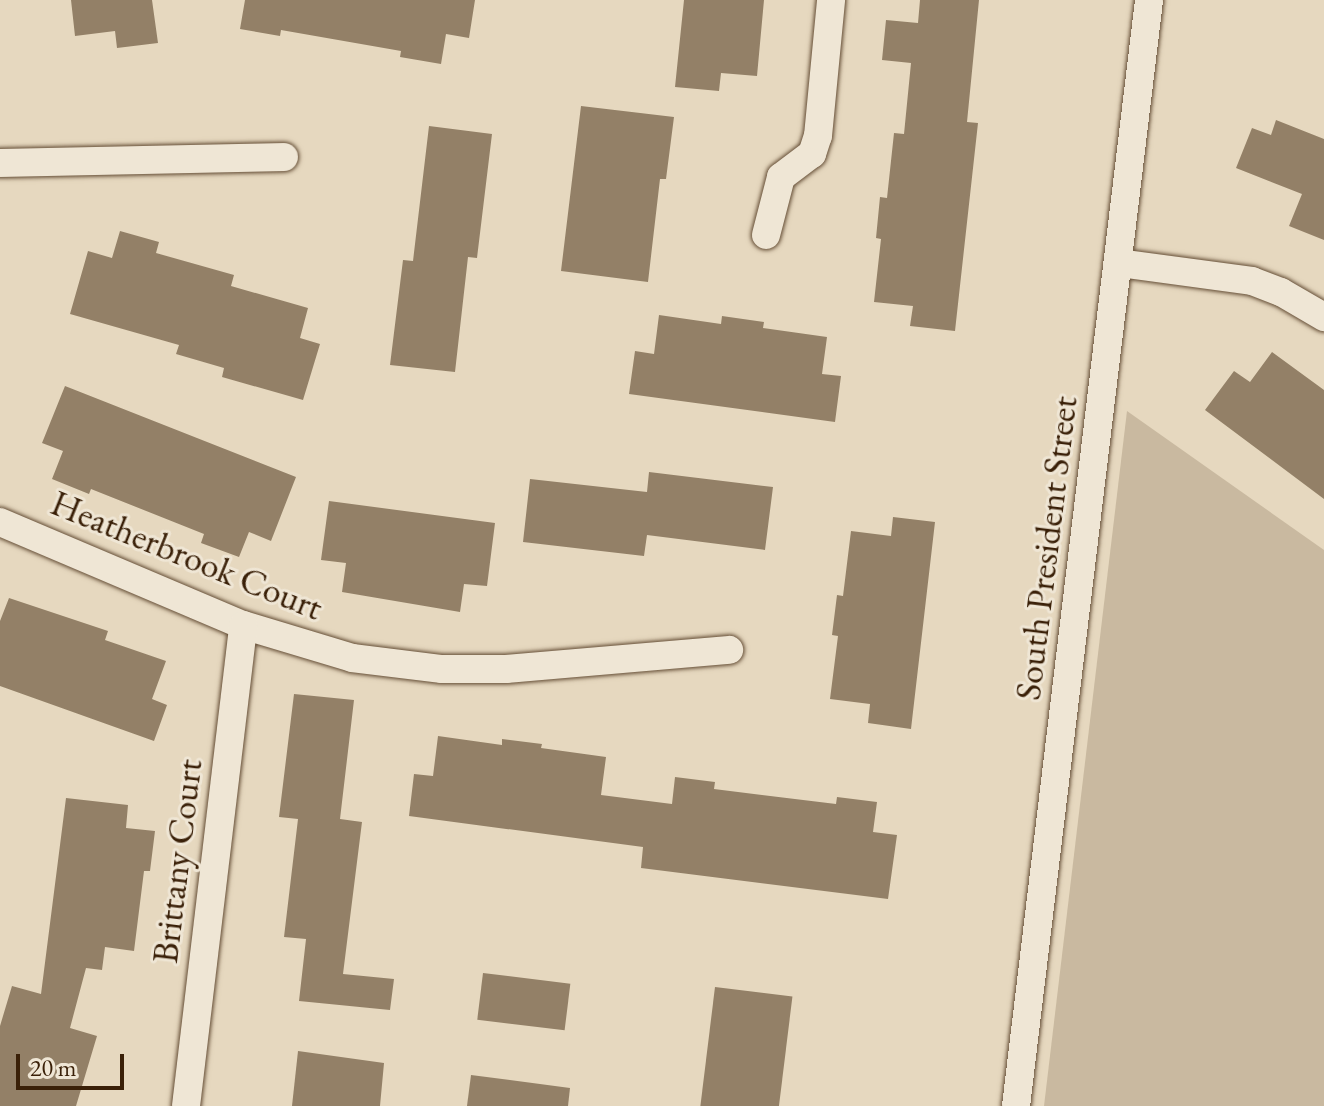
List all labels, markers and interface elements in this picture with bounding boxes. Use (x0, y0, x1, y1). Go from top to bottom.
street label: South President Street (1006, 394, 1086, 702)
street label: Heatherbrook Court (45, 481, 329, 629)
street label: Brittany Court (143, 757, 211, 965)
scale bar (20, 1038, 128, 1088)
text: 20 m (30, 1052, 77, 1083)

